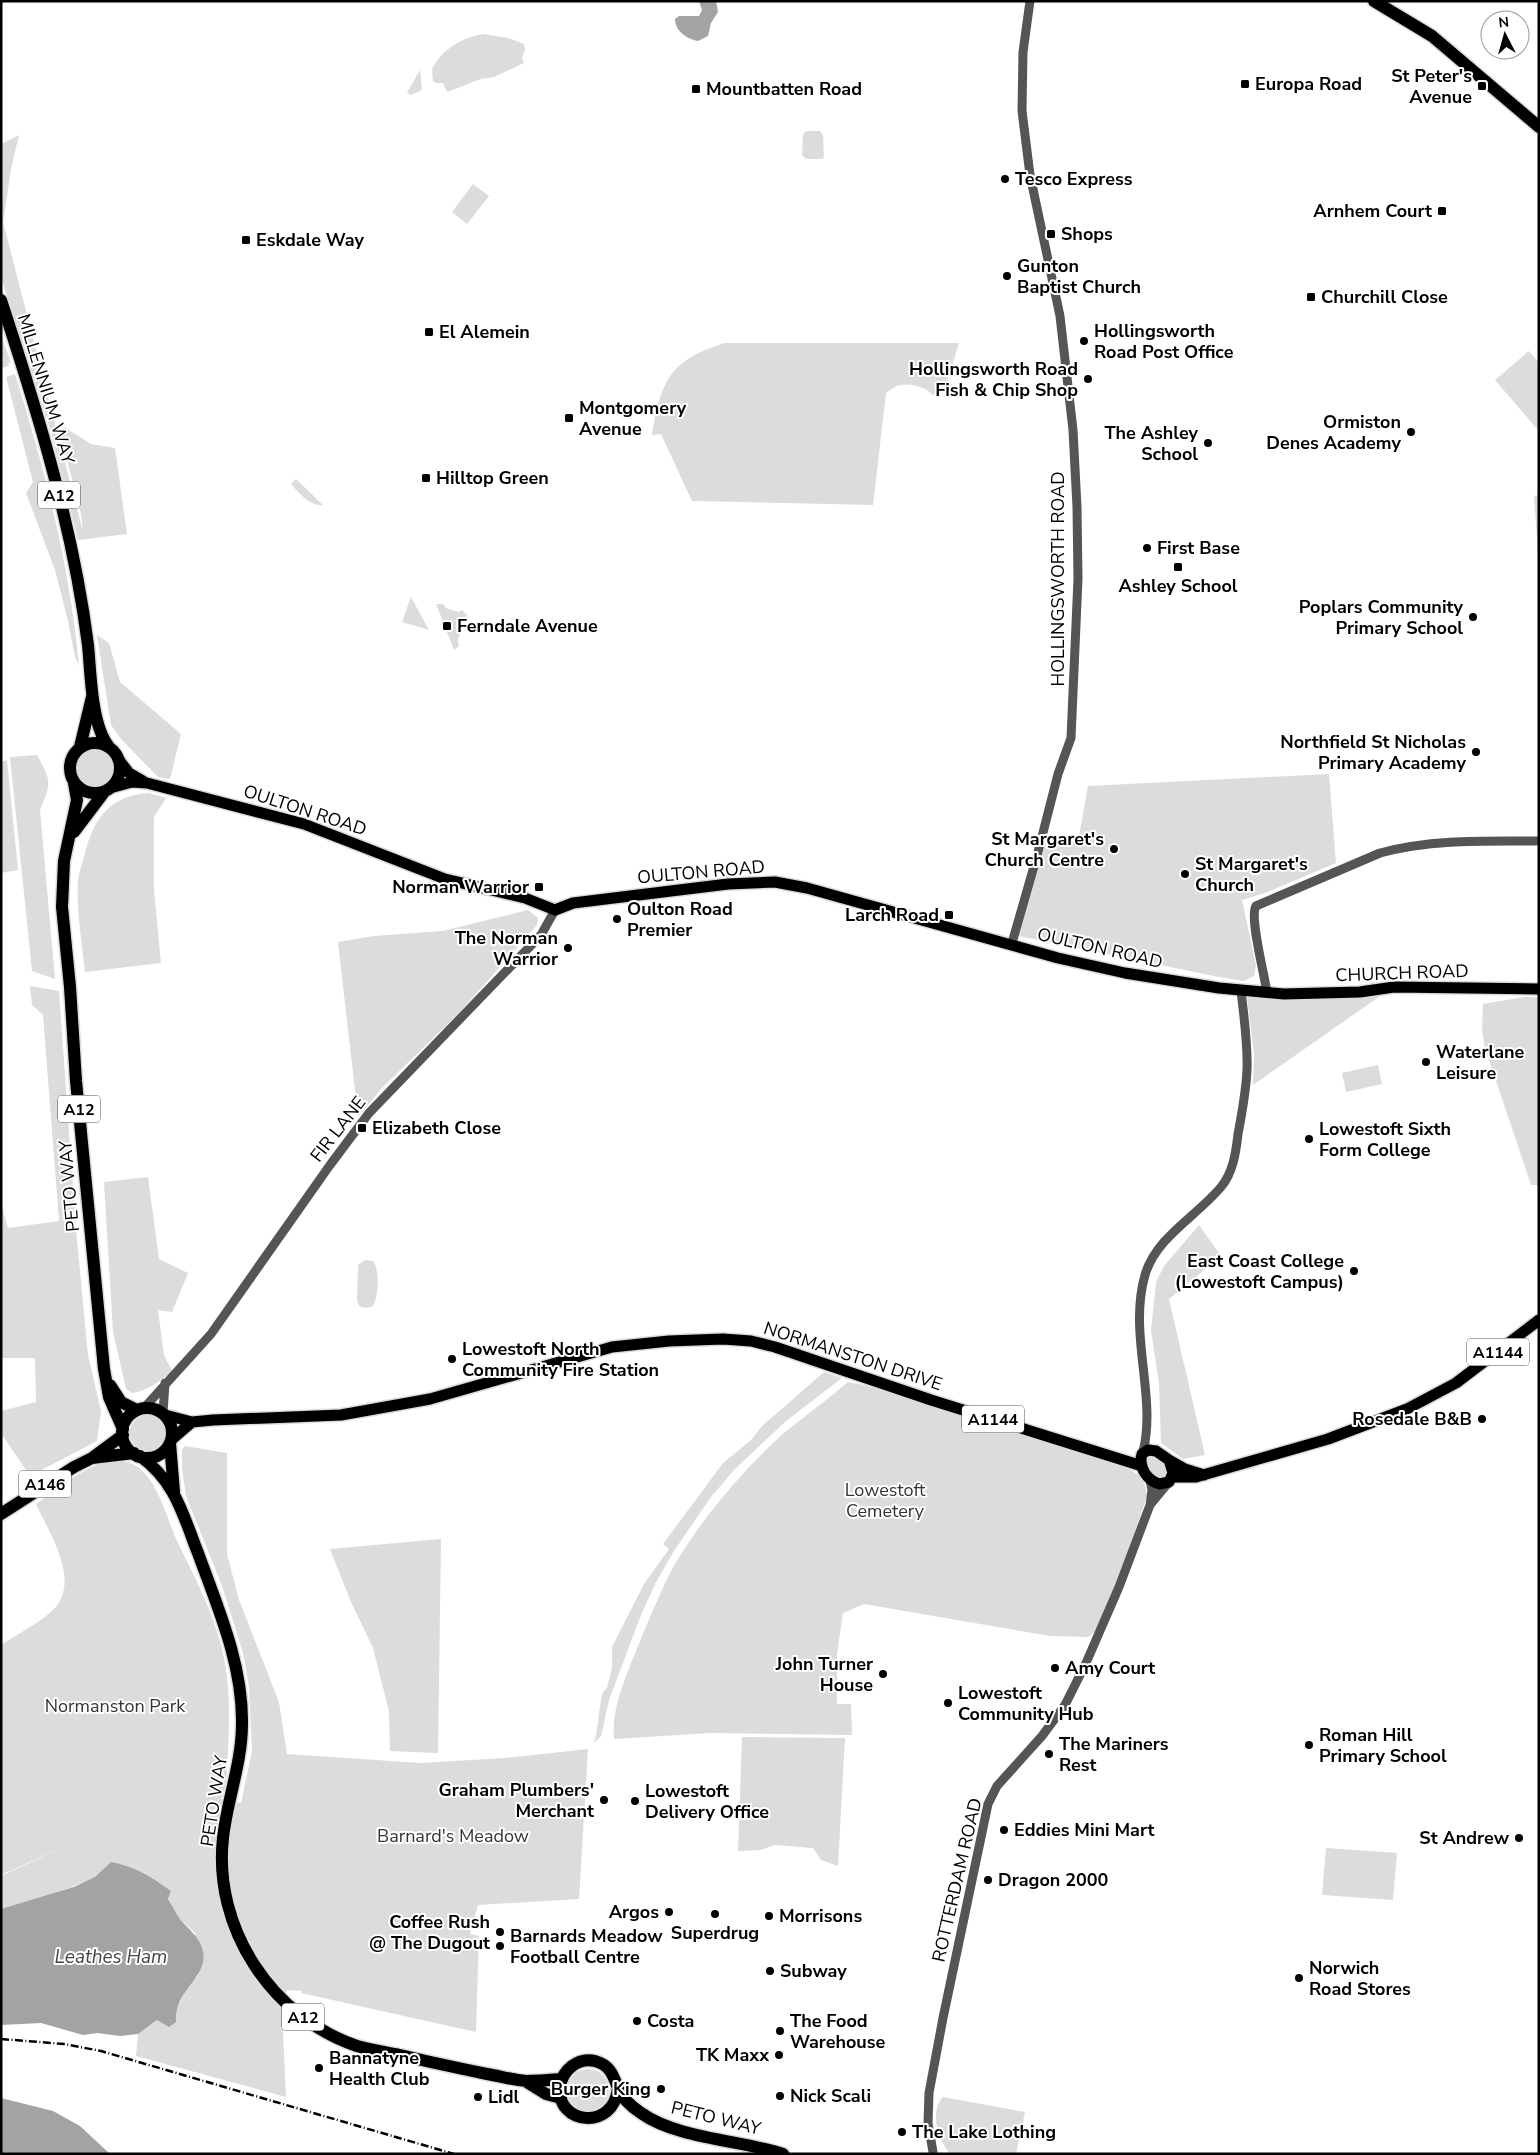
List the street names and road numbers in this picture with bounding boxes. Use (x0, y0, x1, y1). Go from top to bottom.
street label: MILLENNIUM WAY (12, 311, 80, 467)
street label: HOLLINGSWORTH ROAD (1046, 471, 1070, 687)
road number: A12 (38, 482, 80, 508)
street label: OULTON ROAD (240, 779, 370, 841)
street label: OULTON ROAD (636, 854, 766, 890)
street label: OULTON ROAD (1035, 922, 1165, 974)
street label: CHURCH ROAD (1335, 959, 1469, 987)
street label: FIR LANE (305, 1091, 371, 1167)
road number: A12 (58, 1096, 100, 1122)
street label: PETO WAY (53, 1139, 85, 1233)
street label: NORMANSTON DRIVE (761, 1316, 945, 1396)
road number: A1144 (1467, 1338, 1529, 1365)
road number: A1144 (962, 1406, 1024, 1432)
road number: A146 (19, 1470, 71, 1498)
street label: PETO WAY (195, 1754, 233, 1848)
street label: ROTTERDAM ROAD (926, 1796, 988, 1964)
road number: A12 (282, 2004, 324, 2030)
street label: PETO WAY (669, 2095, 764, 2141)

